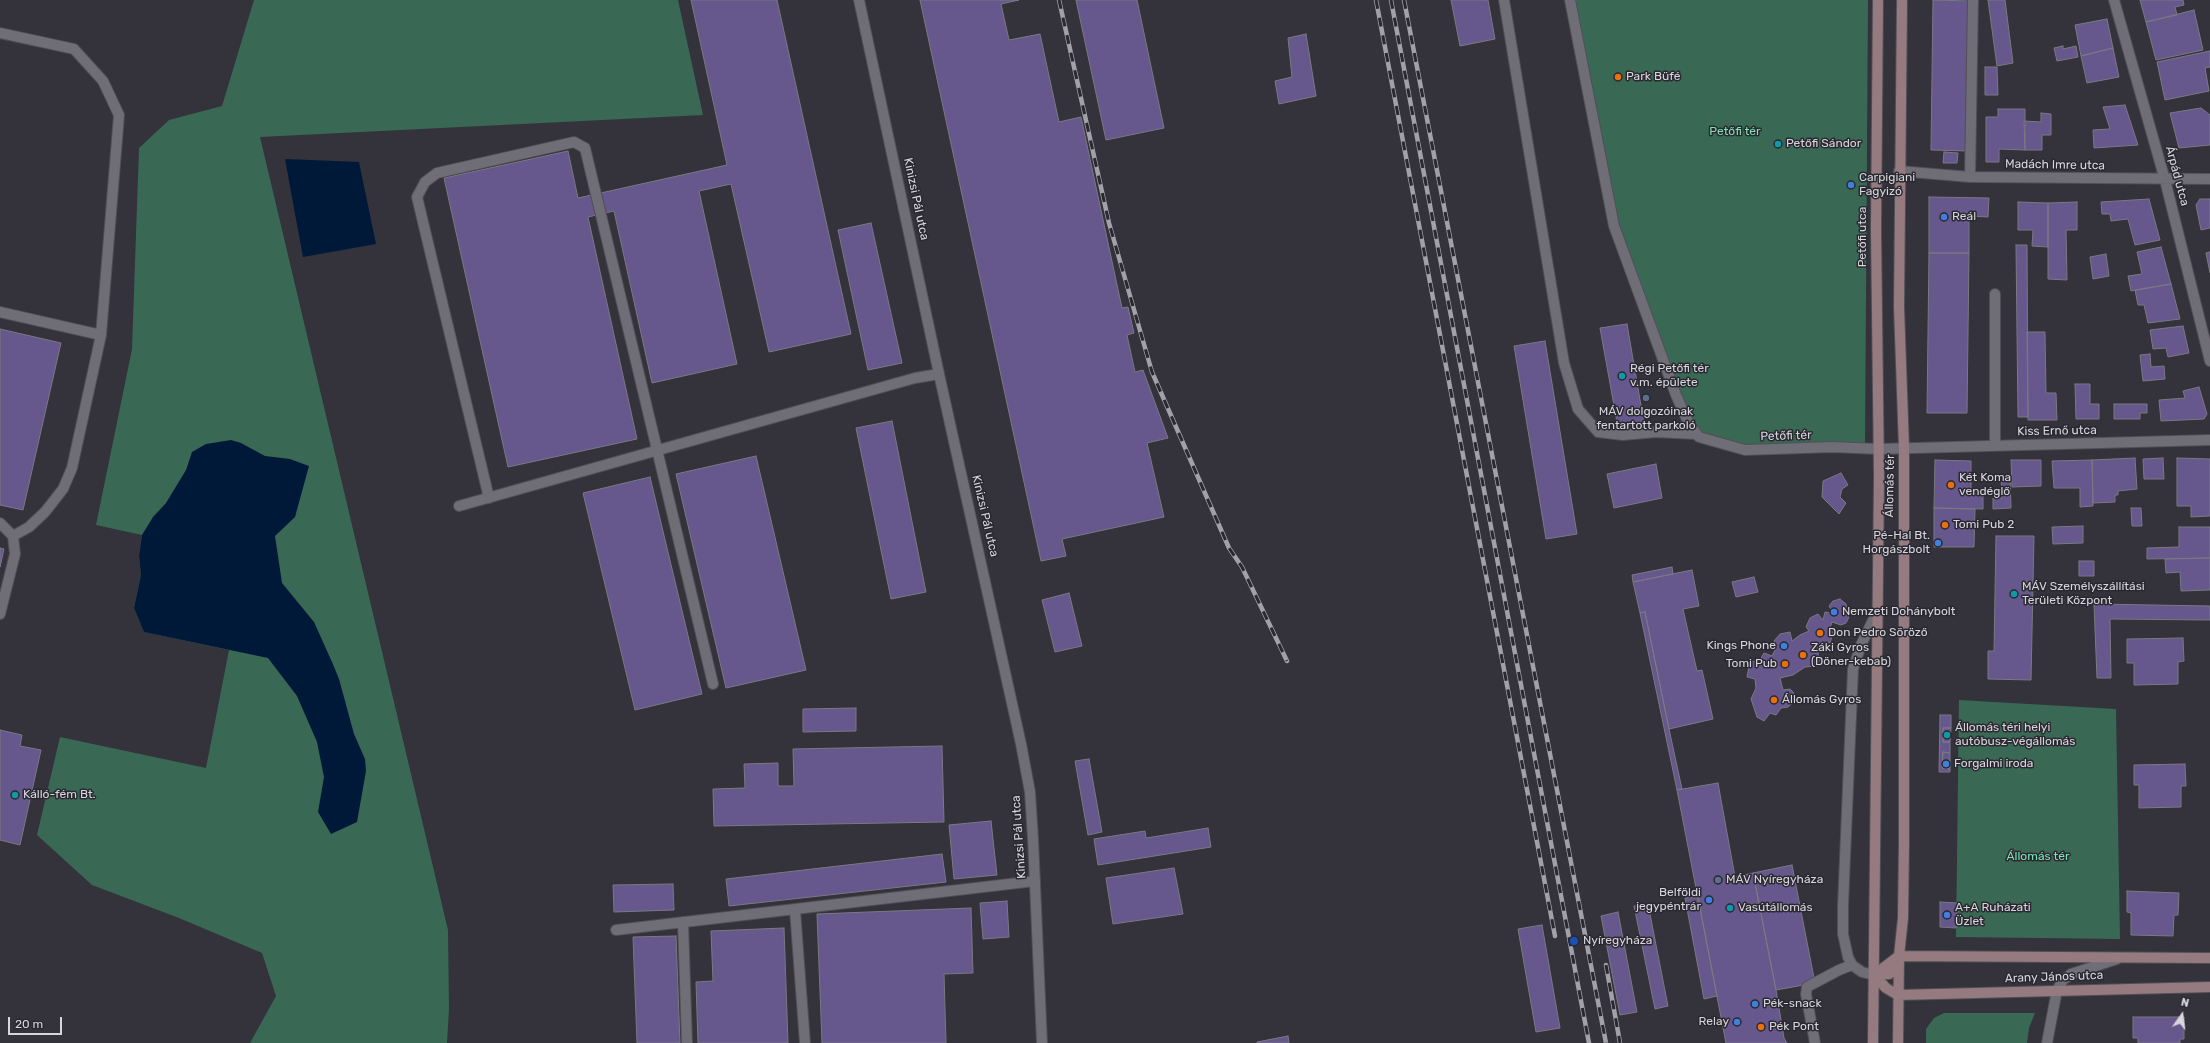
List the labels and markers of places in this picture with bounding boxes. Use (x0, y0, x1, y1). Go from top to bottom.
place label: Park Büfé (1626, 70, 1680, 84)
marker: Park Büfé (1613, 72, 1623, 82)
place label: Petőfi Sándor (1786, 137, 1861, 151)
marker: Petőfi Sándor (1773, 139, 1783, 149)
place label: Carpigiani Fagyizó (1859, 171, 1915, 199)
marker: Carpigiani Fagyizó (1846, 180, 1856, 190)
place label: Reál (1952, 210, 1976, 224)
marker: Reál (1939, 212, 1949, 222)
place label: Régi Petőfi tér v.m. épülete (1630, 362, 1709, 390)
marker: Régi Petőfi tér v.m. épülete (1617, 371, 1627, 381)
marker: MÁV dolgozóinak fentartott parkoló (1641, 393, 1651, 403)
place label: MÁV dolgozóinak fentartott parkoló (1596, 405, 1696, 433)
place label: Két Koma vendéglő (1959, 471, 2011, 499)
marker: Két Koma vendéglő (1946, 480, 1956, 490)
place label: Tomi Pub 2 (1953, 518, 2014, 532)
marker: Tomi Pub 2 (1940, 520, 1950, 530)
place label: Pé-Hal Bt. Horgászbolt (1862, 529, 1930, 557)
marker: Pé-Hal Bt. Horgászbolt (1933, 538, 1943, 548)
place label: MÁV Személyszállítási Területi Központ (2022, 580, 2145, 608)
marker: MÁV Személyszállítási Területi Központ (2009, 589, 2019, 599)
place label: Nemzeti Dohánybolt (1842, 605, 1955, 619)
marker: Nemzeti Dohánybolt (1829, 607, 1839, 617)
place label: Don Pedro Söröző (1828, 626, 1928, 640)
marker: Don Pedro Söröző (1815, 628, 1825, 638)
place label: Kings Phone (1706, 639, 1776, 653)
marker: Kings Phone (1779, 641, 1789, 651)
place label: Záki Gyros (Döner-kebab) (1811, 641, 1891, 669)
marker: Záki Gyros (Döner-kebab) (1798, 650, 1808, 660)
place label: Tomi Pub (1726, 657, 1777, 671)
marker: Tomi Pub (1780, 659, 1790, 669)
place label: Állomás Gyros (1782, 693, 1861, 707)
marker: Állomás Gyros (1769, 695, 1779, 705)
place label: Állomás téri helyi autóbusz-végállomás (1955, 721, 2075, 749)
marker: Állomás téri helyi autóbusz-végállomás (1942, 730, 1952, 740)
place label: Forgalmi iroda (1954, 757, 2033, 771)
marker: Forgalmi iroda (1941, 759, 1951, 769)
place label: Kálló-fém Bt. (23, 788, 96, 802)
marker: Kálló-fém Bt. (10, 790, 20, 800)
place label: MÁV Nyíregyháza (1726, 873, 1823, 887)
marker: MÁV Nyíregyháza (1713, 875, 1723, 885)
place label: Belföldi jegypéntrár (1636, 886, 1701, 914)
marker: Belföldi jegypéntrár (1704, 895, 1714, 905)
place label: Vasútállomás (1738, 901, 1813, 915)
place label: A+A Ruházati Üzlet (1955, 901, 2031, 929)
marker: Vasútállomás (1725, 903, 1735, 913)
marker: A+A Ruházati Üzlet (1942, 910, 1952, 920)
place label: Nyíregyháza (1583, 934, 1652, 948)
marker: Nyíregyháza (1568, 935, 1580, 947)
place label: Pék-snack (1763, 997, 1822, 1011)
marker: Pék-snack (1750, 999, 1760, 1009)
place label: Relay (1698, 1015, 1729, 1029)
marker: Relay (1732, 1017, 1742, 1027)
place label: Pék Pont (1769, 1020, 1819, 1034)
marker: Pék Pont (1756, 1022, 1766, 1032)

